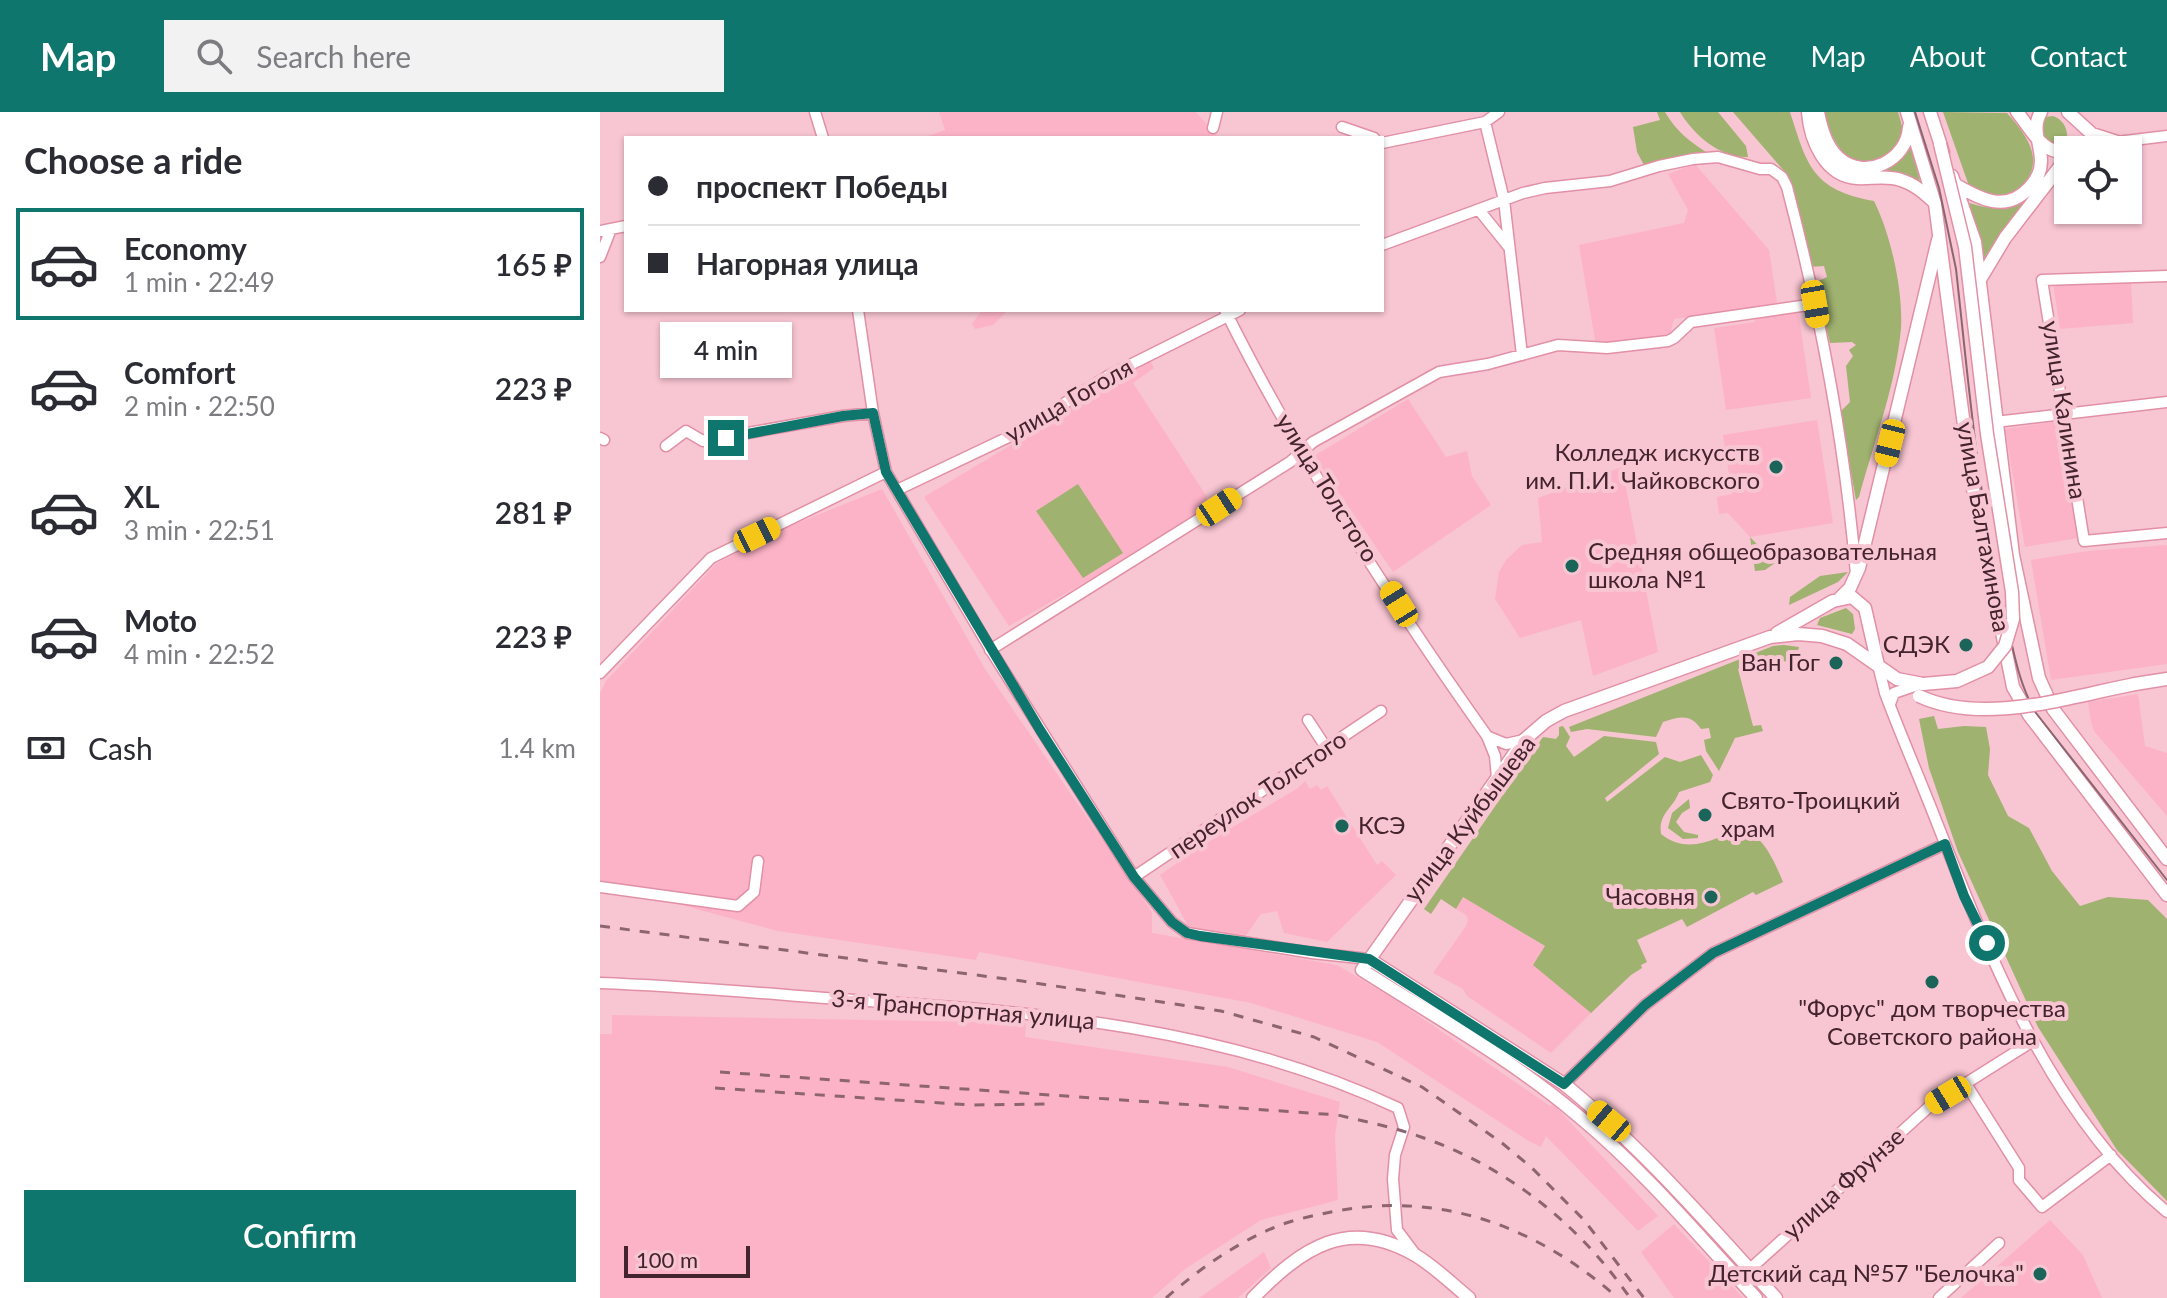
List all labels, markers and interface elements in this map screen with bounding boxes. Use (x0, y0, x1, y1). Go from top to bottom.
search box (164, 20, 724, 92)
text: Map (40, 33, 116, 79)
icon: search (192, 34, 236, 78)
text: Search here (256, 38, 411, 74)
text: Home (1692, 39, 1767, 73)
text: Map (1811, 39, 1866, 73)
text: About (1910, 39, 1986, 73)
text: Contact (2030, 39, 2127, 73)
map controls (2054, 136, 2142, 224)
button: locate (2054, 136, 2142, 224)
text: Choose a ride (24, 138, 243, 182)
text: проспект Победы (696, 168, 948, 204)
icon: car (28, 228, 100, 300)
text: Economy (124, 230, 247, 266)
text: Нагорная улица (696, 245, 919, 281)
text: 165 ₽ (495, 246, 572, 282)
text: 1 min · 22:49 (124, 266, 275, 298)
car (1799, 278, 1831, 330)
street label: улица Калинина (2037, 319, 2094, 501)
callout: 4 min (660, 322, 792, 378)
text: 4 min (694, 334, 758, 366)
icon: car (28, 352, 100, 424)
street label: улица Гоголя (999, 352, 1137, 448)
text: Comfort (124, 354, 236, 390)
text: 223 ₽ (495, 370, 572, 406)
text: 2 min · 22:50 (124, 390, 275, 422)
street label: улица Толстого (1271, 407, 1386, 567)
car (1873, 417, 1907, 469)
street label: улица Балтахинова (1952, 419, 2017, 634)
route end (708, 420, 744, 456)
place label: Колледж искусств им. П.И. Чайковского (1525, 437, 1760, 494)
marker: Колледж искусств им. П.И. Чайковского (1767, 458, 1785, 476)
icon: car (28, 476, 100, 548)
text: XL (124, 478, 160, 514)
car (1192, 484, 1246, 530)
text: 281 ₽ (495, 494, 572, 530)
text: 3 min · 22:51 (124, 514, 275, 546)
car (730, 514, 784, 556)
place label: Средняя общеобразовательная школа №1 (1588, 536, 1937, 593)
marker: Средняя общеобразовательная школа №1 (1563, 557, 1581, 575)
car (1376, 577, 1422, 631)
icon: car (28, 600, 100, 672)
text: Moto (124, 602, 197, 638)
text: 223 ₽ (495, 618, 572, 654)
place label: СДЭК (1883, 629, 1950, 658)
marker: СДЭК (1957, 636, 1975, 654)
text: 4 min · 22:52 (124, 638, 275, 670)
place label: Ван Гог (1741, 647, 1820, 676)
marker: Ван Гог (1827, 654, 1845, 672)
street label: переулок Толстого (1163, 724, 1351, 864)
icon: cash (24, 726, 68, 770)
street label: улица Куйбышева (1397, 729, 1541, 907)
text: Cash (88, 730, 153, 766)
text: 1.4 km (498, 732, 576, 764)
place label: Свято-Троицкий храм (1721, 785, 1900, 842)
marker: Свято-Троицкий храм (1696, 806, 1714, 824)
place label: КСЭ (1358, 810, 1406, 839)
marker: КСЭ (1333, 817, 1351, 835)
place label: Часовня (1605, 881, 1695, 910)
marker: Часовня (1702, 888, 1720, 906)
route start (1969, 925, 2005, 961)
marker: "Форус" дом творчества Советского района (1923, 973, 1941, 991)
street label: 3-я Транспортная улица (830, 983, 1096, 1034)
place label: "Форус" дом творчества Советского района (1798, 993, 2066, 1050)
car (1921, 1072, 1975, 1118)
car (1583, 1096, 1635, 1146)
street label: улица Фрунзе (1777, 1121, 1909, 1245)
button: Confirm (24, 1190, 576, 1282)
scale bar (624, 1242, 750, 1278)
text: 100 m (636, 1246, 698, 1273)
place label: Детский сад №57 "Белочка" (1709, 1258, 2024, 1287)
marker: Детский сад №57 "Белочка" (2031, 1265, 2049, 1283)

